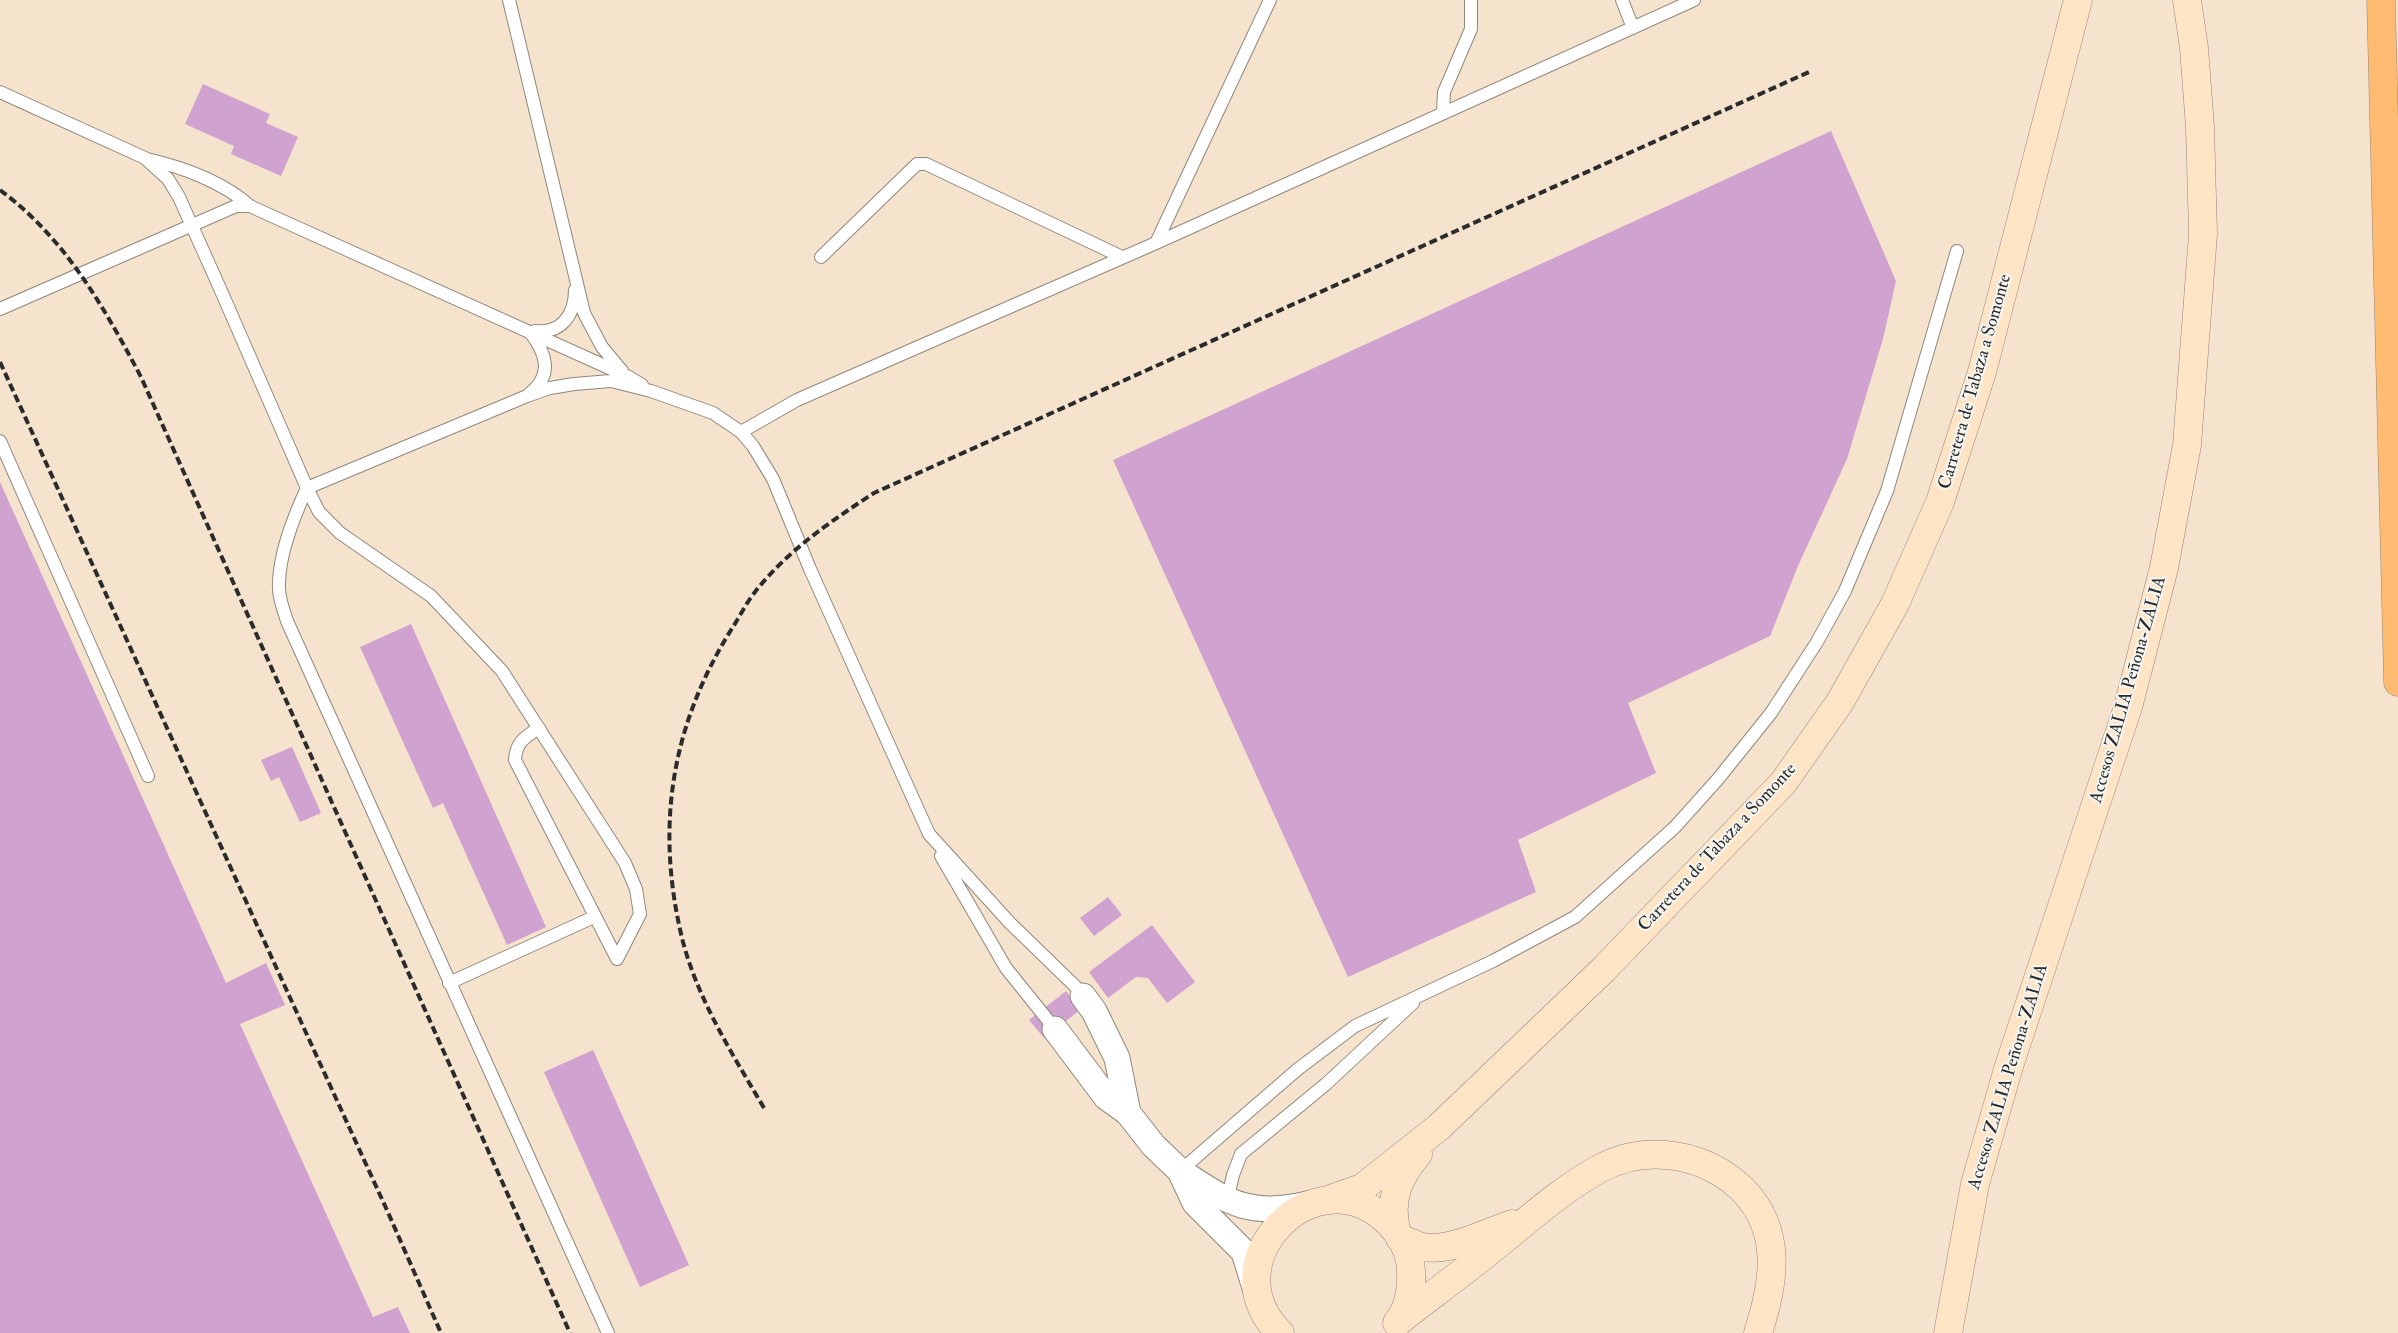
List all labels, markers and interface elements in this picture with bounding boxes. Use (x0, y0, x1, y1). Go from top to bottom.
street label: Carretera de Tabaza a Somonte (1935, 272, 2017, 492)
street label: Accesos ZALIA Peñona-ZALIA (2086, 574, 2172, 806)
street label: Carretera de Tabaza a Somonte (1634, 759, 1802, 937)
street label: Accesos ZALIA Peñona-ZALIA (1964, 961, 2054, 1193)

